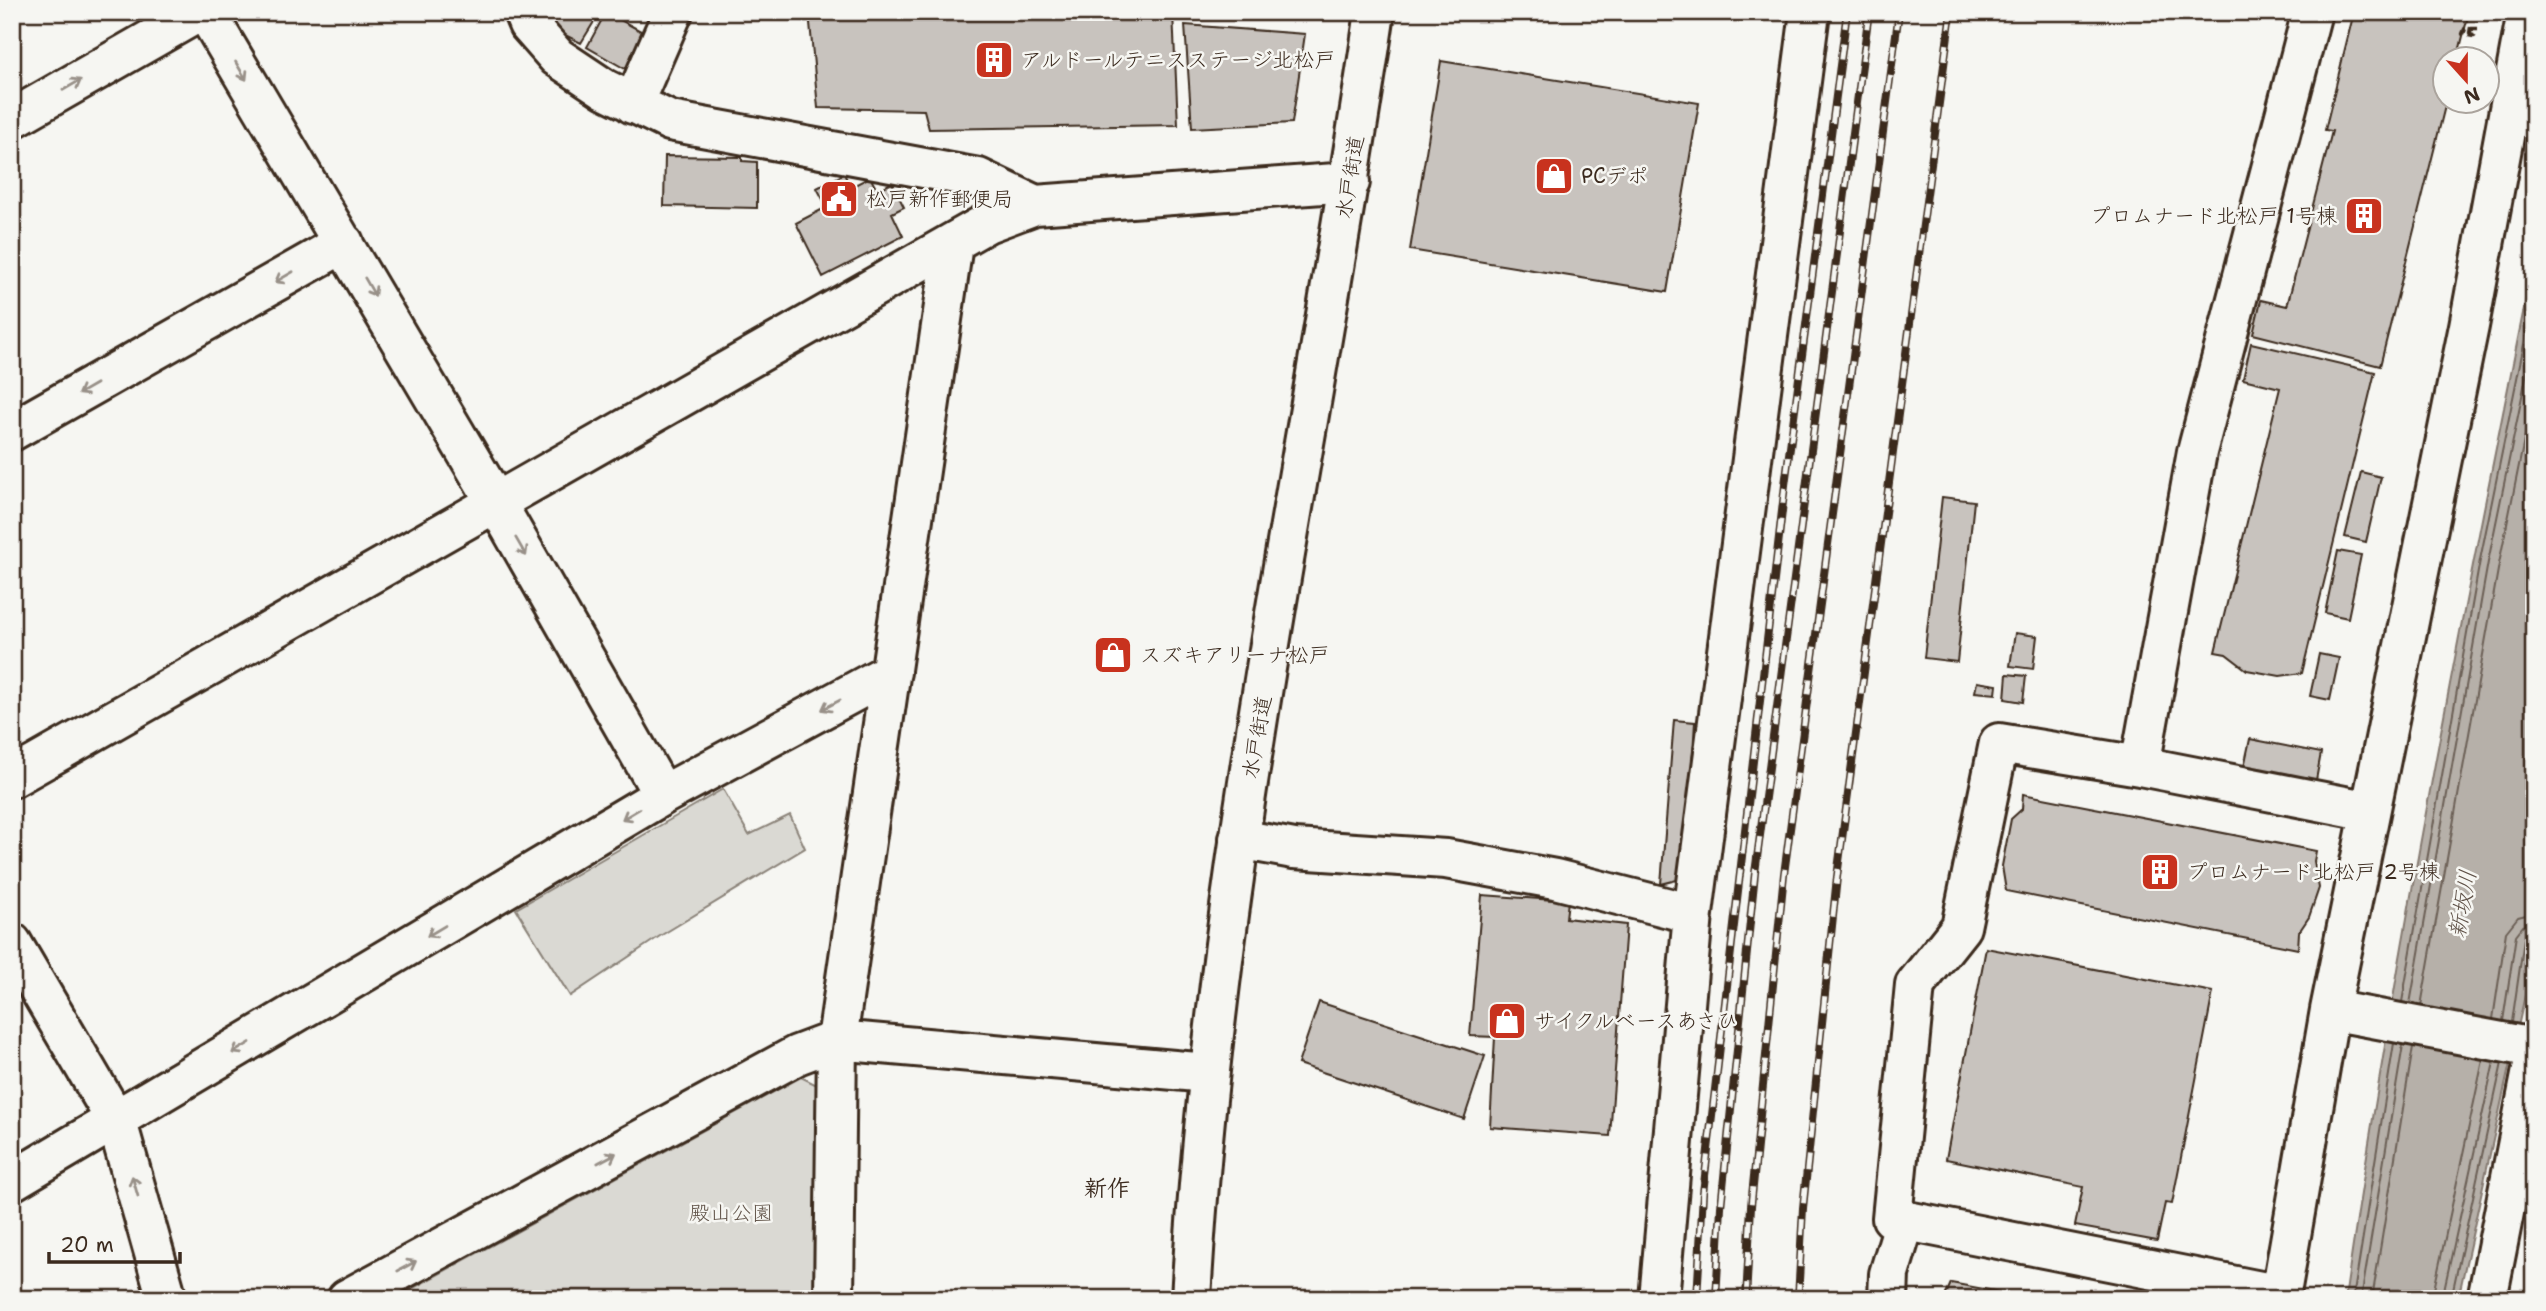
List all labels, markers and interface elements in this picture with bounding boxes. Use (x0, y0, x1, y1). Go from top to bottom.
building icon: アルドールテニスステージ北松戸 (973, 39, 1015, 81)
place label: アルドールテニスステージ北松戸 (1021, 46, 1336, 74)
north arrow (2430, 46, 2500, 116)
one-way arrow (234, 60, 248, 80)
one-way arrow (61, 78, 81, 92)
text: N (2460, 81, 2483, 110)
street label: 水戸街道 (1330, 133, 1370, 221)
shop icon: PCデポ (1533, 155, 1575, 197)
place label: PCデポ (1581, 162, 1648, 190)
public building icon: 松戸新作郵便局 (818, 178, 860, 220)
place label: 松戸新作郵便局 (866, 185, 1013, 213)
building icon: プロムナード北松戸 1号棟 (2343, 195, 2385, 237)
place label: プロムナード北松戸 1号棟 (2090, 202, 2337, 230)
one-way arrow (275, 270, 295, 284)
one-way arrow (363, 277, 377, 297)
one-way arrow (77, 382, 97, 396)
one-way arrow (515, 537, 529, 557)
shop icon: スズキアリーナ松戸 (1092, 634, 1134, 676)
place label: スズキアリーナ松戸 (1140, 641, 1330, 669)
street label: 水戸街道 (1236, 693, 1278, 781)
one-way arrow (821, 698, 841, 712)
one-way arrow (622, 808, 642, 822)
building icon: プロムナード北松戸 2号棟 (2139, 851, 2181, 893)
place label: プロムナード北松戸 2号棟 (2187, 858, 2440, 886)
water label: 新坂川 (2441, 867, 2483, 941)
one-way arrow (427, 924, 447, 938)
shop icon: サイクルベースあさひ (1486, 1000, 1528, 1042)
place label: サイクルベースあさひ (1534, 1007, 1738, 1035)
one-way arrow (231, 1041, 251, 1055)
one-way arrow (596, 1151, 617, 1164)
district label: 新作 (1084, 1173, 1130, 1203)
one-way arrow (128, 1175, 141, 1197)
park label: 殿山公園 (689, 1199, 773, 1227)
scale bar (49, 1220, 180, 1264)
text: 20 m (60, 1231, 114, 1259)
one-way arrow (396, 1259, 417, 1272)

